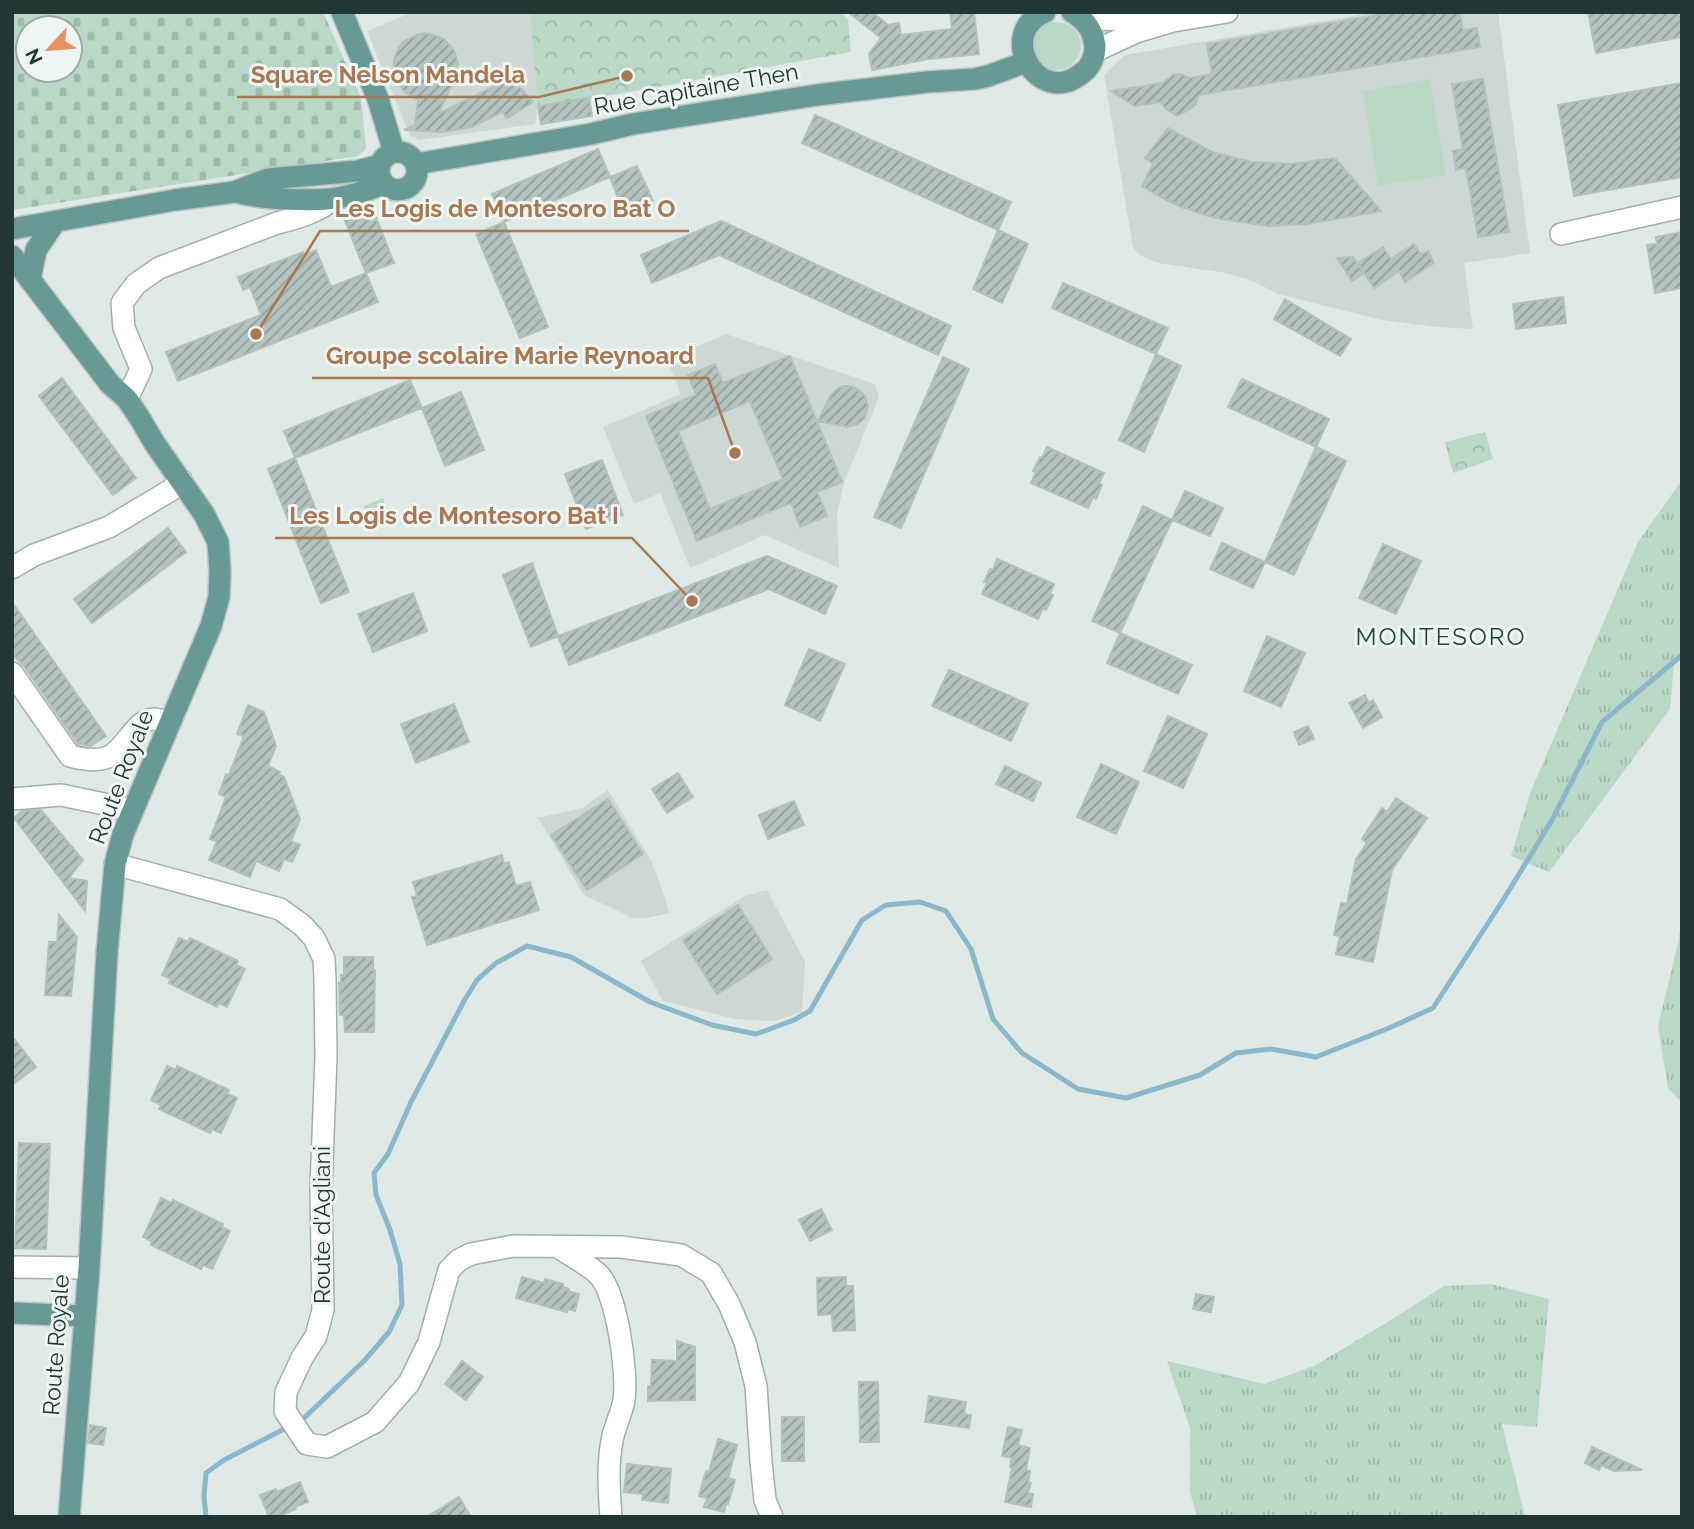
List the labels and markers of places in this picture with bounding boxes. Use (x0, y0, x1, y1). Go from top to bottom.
callout: Square Nelson Mandela (237, 52, 539, 97)
callout: Les Logis de Montesoro Bat O (320, 186, 689, 231)
callout: Groupe scolaire Marie Reynoard (312, 333, 708, 378)
callout: Les Logis de Montesoro Bat I (275, 493, 632, 538)

